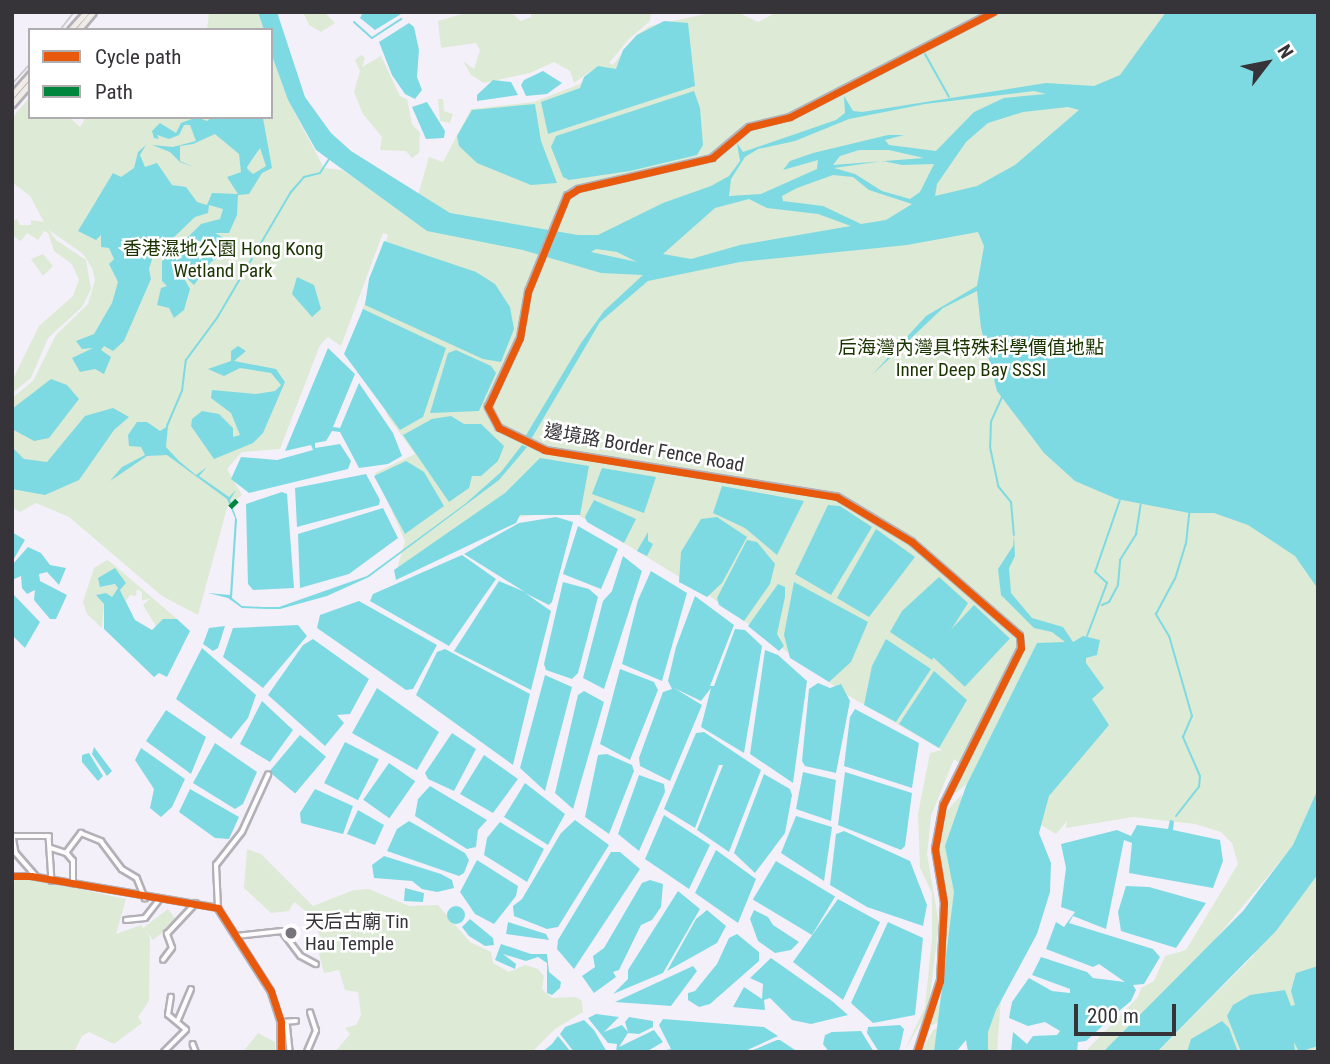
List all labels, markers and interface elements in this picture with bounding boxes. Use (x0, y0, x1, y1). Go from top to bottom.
legend (28, 28, 273, 119)
north arrow (1232, 28, 1302, 98)
text: N (1272, 41, 1298, 63)
text: Cycle path (95, 45, 181, 69)
text: Path (95, 80, 133, 104)
park label: 香港濕地公園 Hong Kong Wetland Park (123, 238, 323, 282)
park label: 后海灣內灣具特殊科學價值地點 Inner Deep Bay SSSI (838, 337, 1104, 381)
street label: 邊境路 Border Fence Road (542, 419, 746, 477)
place label: 天后古廟 Tin Hau Temple (305, 911, 409, 955)
marker: 天后古廟 Tin Hau Temple (283, 925, 299, 941)
scale bar (1078, 990, 1180, 1034)
text: 200 m (1087, 1004, 1139, 1028)

